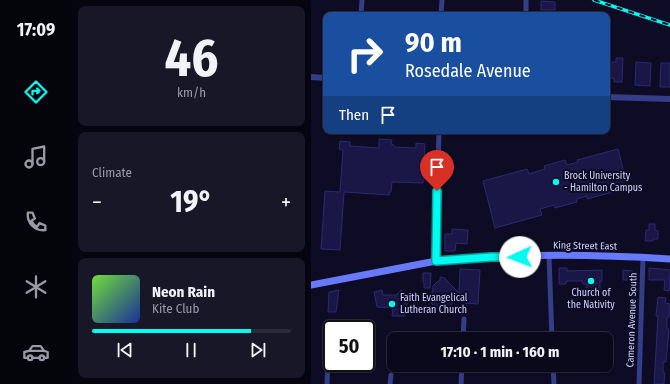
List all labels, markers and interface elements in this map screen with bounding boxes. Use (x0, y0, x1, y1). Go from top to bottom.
text: 17:09 (17, 19, 55, 41)
text: 90 m (405, 26, 462, 59)
text: 46 (165, 27, 218, 90)
icon: right (339, 28, 391, 80)
text: Rosedale Avenue (405, 60, 531, 82)
icon: directions (22, 78, 50, 106)
text: km/h (177, 85, 206, 100)
icon: arrive (377, 104, 399, 126)
text: Then (339, 106, 369, 124)
icon: music (22, 143, 50, 171)
pin (420, 150, 454, 191)
icon: arrive (426, 156, 448, 178)
text: Climate (92, 165, 132, 180)
place label: Brock University - Hamilton Campus (564, 170, 642, 194)
marker: Brock University - Hamilton Campus (551, 177, 561, 187)
text: 19° (170, 184, 213, 220)
text: − (92, 189, 102, 216)
text: + (281, 189, 291, 216)
icon: phone (22, 208, 50, 236)
position arrow (499, 236, 541, 278)
street label: King Street East (553, 239, 618, 253)
street label: Cameron Avenue South (624, 272, 640, 368)
icon: climate (22, 273, 50, 301)
marker: Church of the Nativity (586, 276, 596, 286)
text: Neon Rain (152, 283, 215, 301)
place label: Church of the Nativity (567, 287, 615, 311)
place label: Faith Evangelical Lutheran Church (400, 292, 468, 316)
marker: Faith Evangelical Lutheran Church (387, 299, 397, 309)
text: Kite Club (152, 301, 199, 316)
speed limit sign: 50 (323, 320, 375, 372)
icon: car (22, 338, 50, 366)
icon: previous (114, 339, 136, 361)
icon: pause (180, 339, 202, 361)
icon: next (247, 339, 269, 361)
text: 17:10 · 1 min · 160 m (440, 343, 560, 361)

